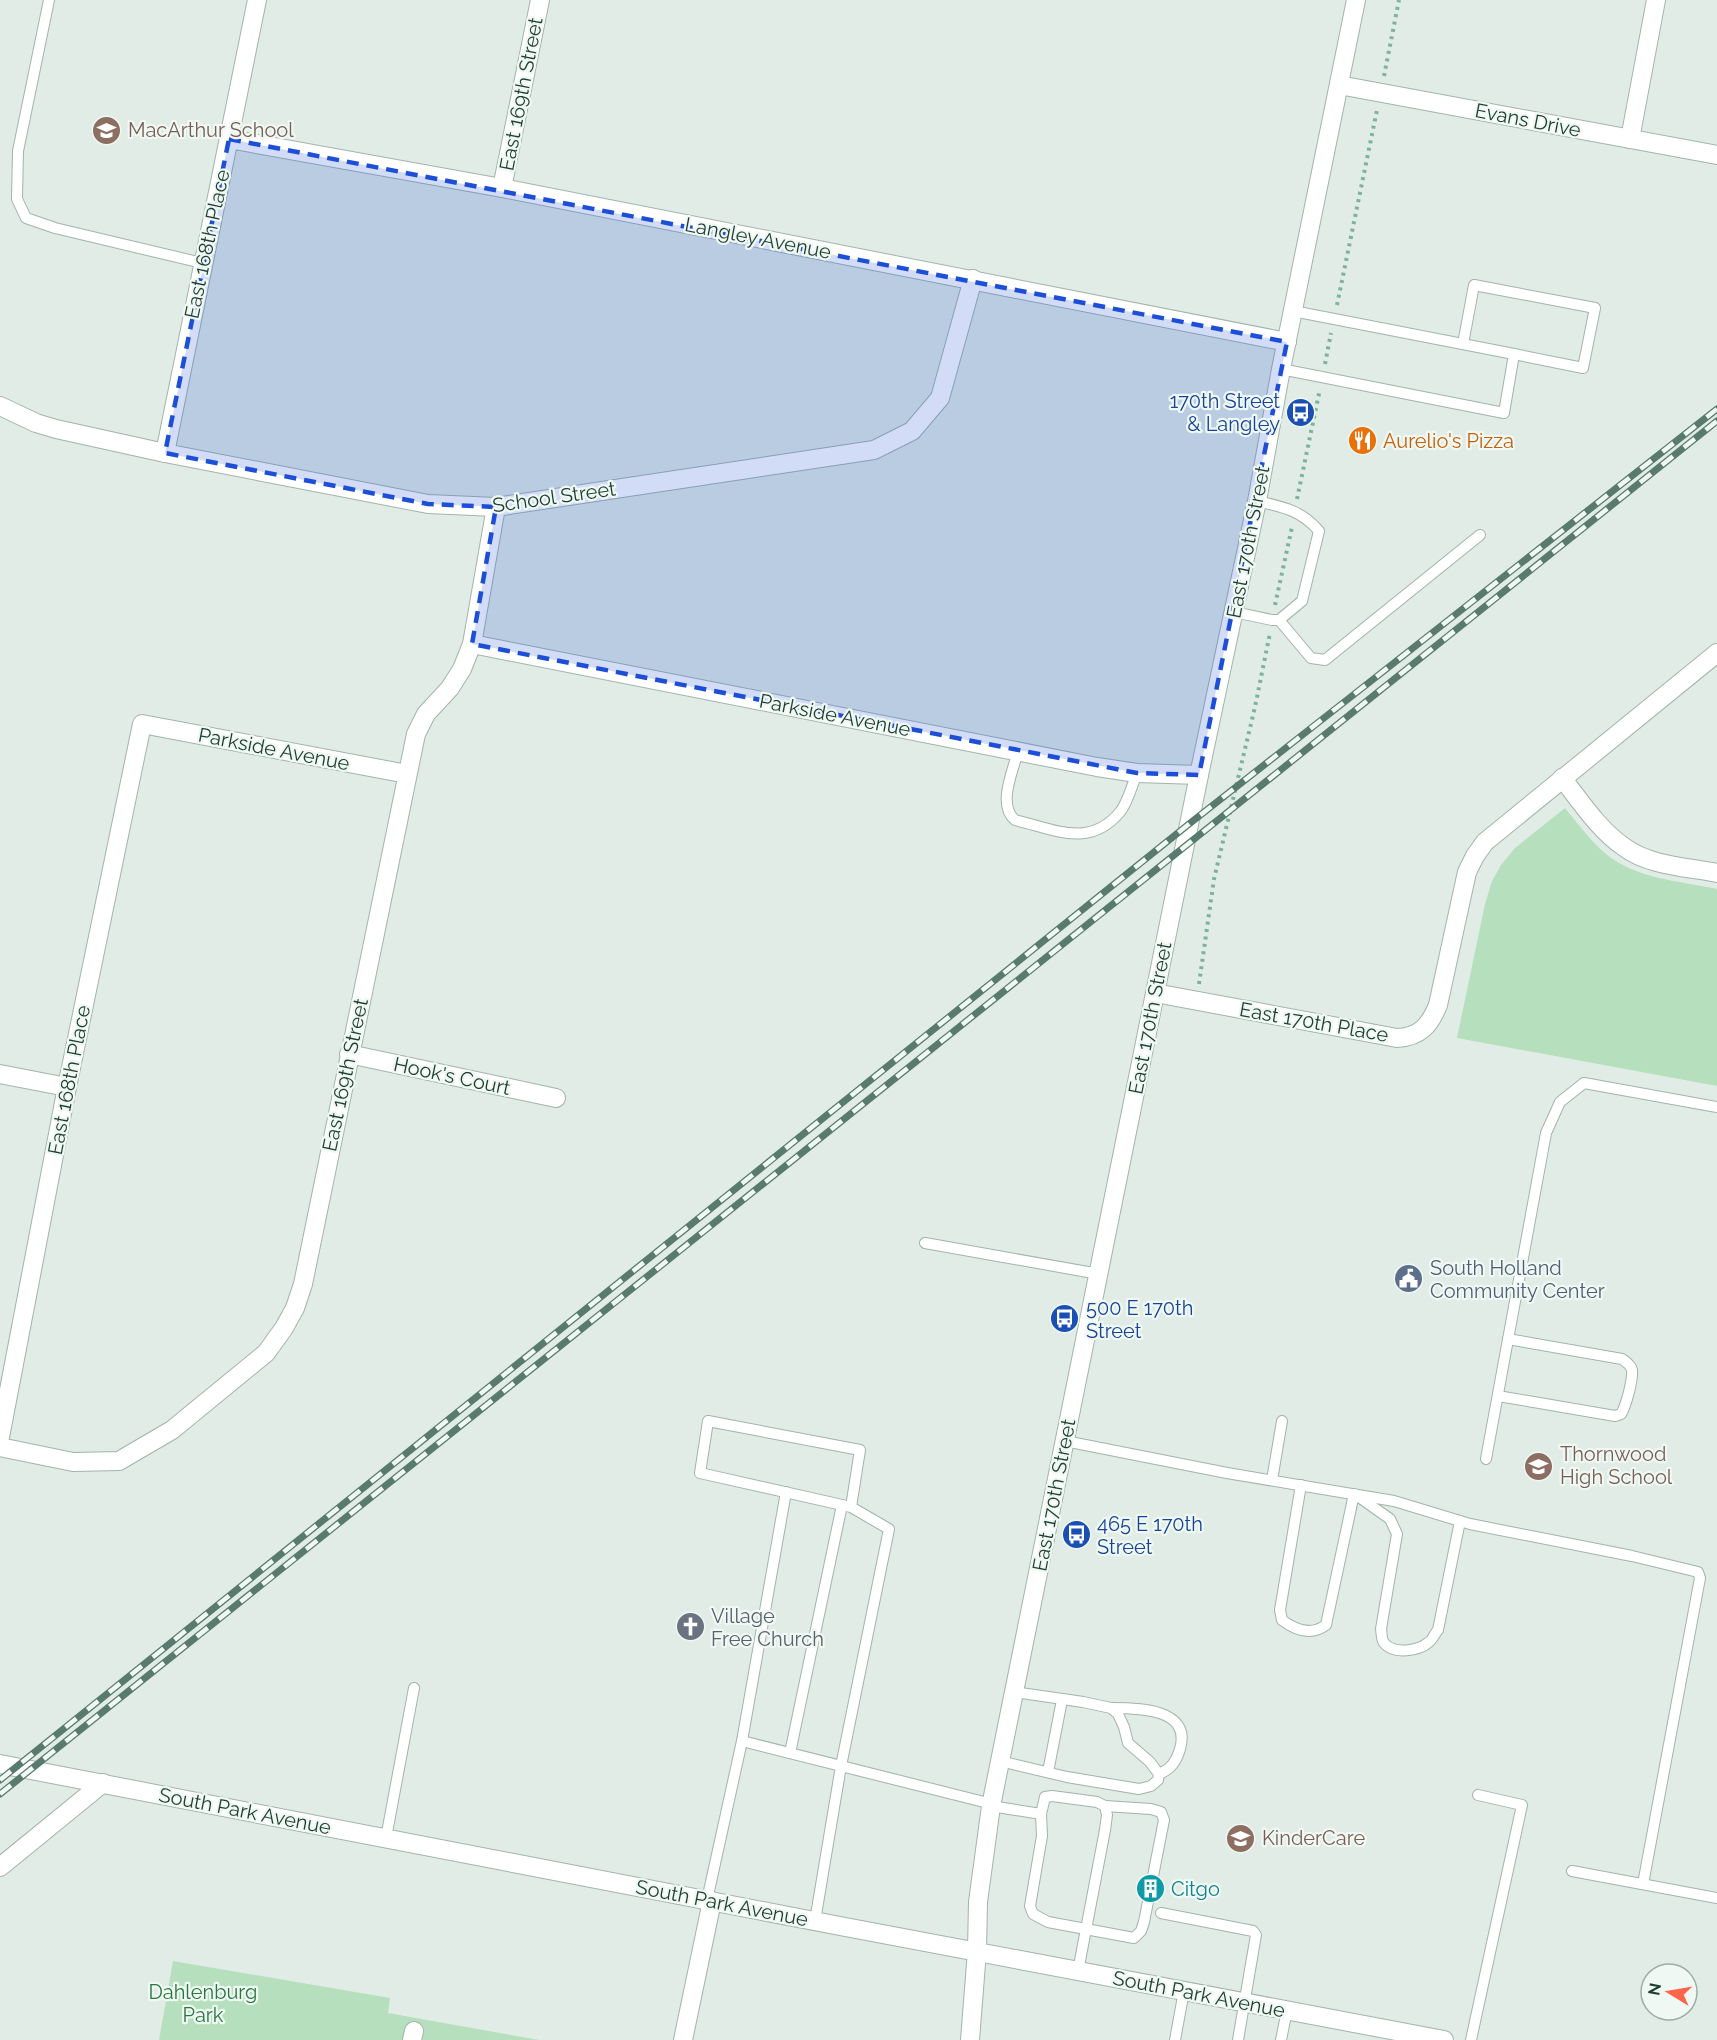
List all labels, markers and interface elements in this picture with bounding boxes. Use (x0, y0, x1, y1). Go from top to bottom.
street label: East 169th Street (494, 15, 548, 173)
street label: Evans Drive (1473, 98, 1583, 142)
school or university icon: MacArthur School (91, 114, 123, 146)
place label: MacArthur School (128, 118, 294, 142)
street label: East 168th Place (179, 167, 235, 321)
street label: Langley Avenue (683, 212, 833, 264)
place label: 170th Street & Langley (1170, 389, 1280, 436)
bus stop icon: 170th Street & Langley (1285, 397, 1317, 429)
restaurant icon: Aurelio's Pizza (1346, 425, 1378, 457)
place label: Aurelio's Pizza (1383, 429, 1514, 453)
street label: East 170th Street (1221, 463, 1275, 620)
street label: School Street (491, 476, 617, 518)
street label: Parkside Avenue (757, 689, 913, 741)
street label: Parkside Avenue (196, 723, 352, 775)
street label: East 170th Street (1123, 939, 1177, 1096)
street label: East 169th Street (317, 996, 373, 1154)
street label: East 170th Place (1238, 997, 1391, 1047)
street label: East 168th Place (43, 1003, 95, 1157)
street label: Hook's Court (391, 1052, 513, 1100)
place label: South Holland Community Center (1430, 1256, 1605, 1303)
public building icon: South Holland Community Center (1393, 1263, 1425, 1295)
place label: 500 E 170th Street (1086, 1296, 1193, 1343)
bus stop icon: 500 E 170th Street (1049, 1303, 1081, 1335)
street label: East 170th Street (1027, 1416, 1081, 1573)
place label: Thornwood High School (1560, 1442, 1673, 1489)
school or university icon: Thornwood High School (1523, 1450, 1555, 1482)
place label: 465 E 170th Street (1097, 1512, 1203, 1559)
bus stop icon: 465 E 170th Street (1060, 1519, 1092, 1551)
place label: Village Free Church (711, 1604, 824, 1651)
church icon: Village Free Church (674, 1611, 706, 1643)
street label: South Park Avenue (157, 1783, 333, 1840)
school or university icon: KinderCare (1225, 1822, 1257, 1854)
place label: KinderCare (1262, 1826, 1365, 1850)
building icon: Citgo (1134, 1873, 1166, 1905)
street label: South Park Avenue (634, 1875, 810, 1932)
place label: Citgo (1171, 1877, 1220, 1901)
north arrow (1639, 1962, 1699, 2022)
street label: South Park Avenue (1111, 1966, 1287, 2023)
park label: Dahlenburg Park (149, 1980, 257, 2027)
text: N (1644, 1981, 1665, 1997)

